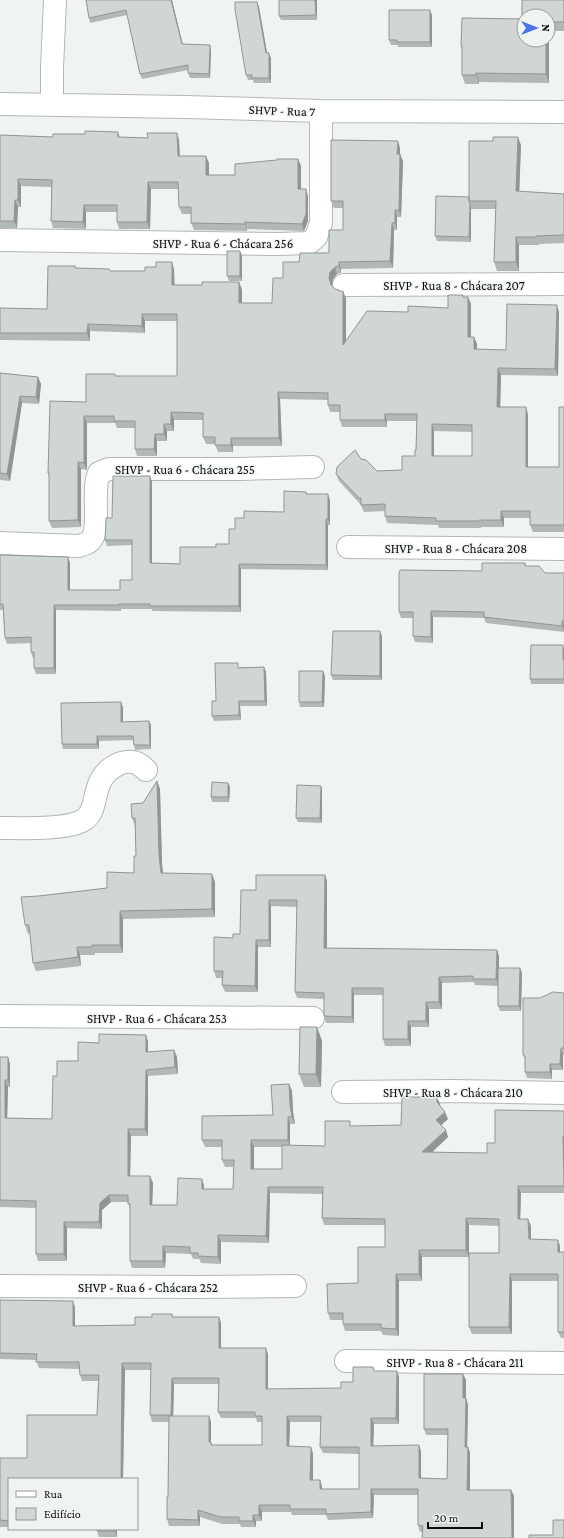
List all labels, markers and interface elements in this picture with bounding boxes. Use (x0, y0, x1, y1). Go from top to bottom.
north arrow (516, 8, 556, 48)
text: N (540, 24, 552, 32)
street label: SHVP - Rua 7 (248, 102, 316, 119)
street label: SHVP - Rua 6 - Chácara 256 (153, 236, 293, 251)
street label: SHVP - Rua 8 - Chácara 207 (383, 278, 525, 293)
street label: SHVP - Rua 6 - Chácara 255 (115, 462, 255, 477)
street label: SHVP - Rua 8 - Chácara 208 (385, 541, 527, 556)
street label: SHVP - Rua 6 - Chácara 253 (87, 1011, 227, 1026)
street label: SHVP - Rua 8 - Chácara 210 (383, 1085, 523, 1100)
street label: SHVP - Rua 6 - Chácara 252 (78, 1280, 218, 1295)
street label: SHVP - Rua 8 - Chácara 211 (387, 1355, 523, 1370)
legend (8, 1478, 138, 1530)
text: Rua (44, 1487, 63, 1501)
scale bar (428, 1504, 482, 1530)
text: Edifício (44, 1507, 81, 1521)
text: 20 m (434, 1511, 459, 1525)

